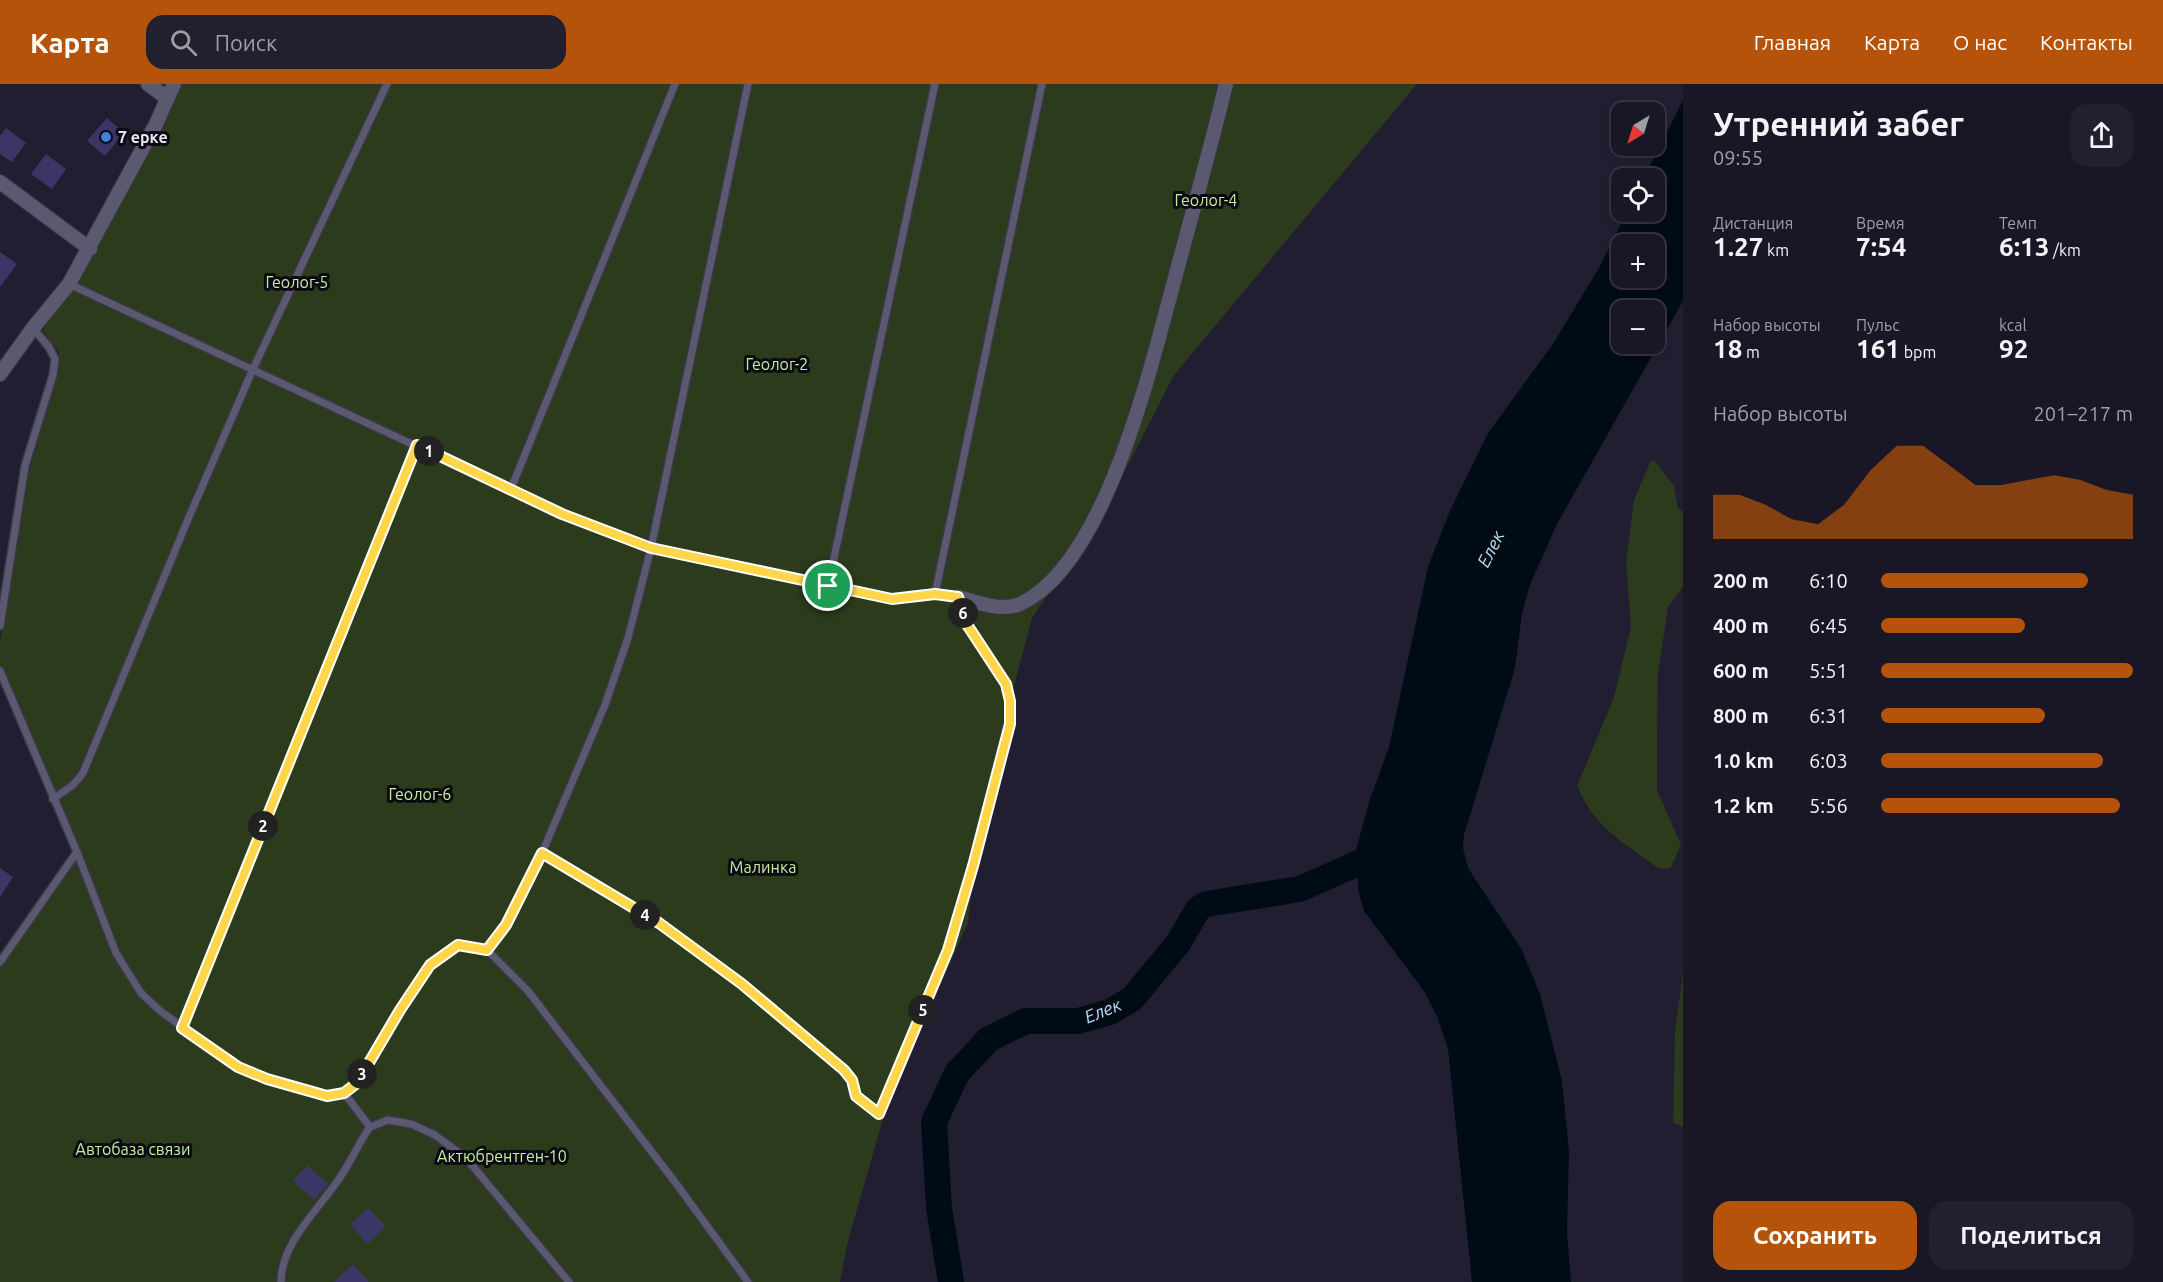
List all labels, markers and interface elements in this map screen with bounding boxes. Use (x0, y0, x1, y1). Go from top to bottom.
search box (146, 15, 566, 69)
icon: search (167, 26, 200, 59)
text: Карта (30, 27, 110, 58)
text: Поиск (215, 30, 277, 55)
text: Главная (1754, 30, 1831, 54)
text: Карта (1864, 30, 1920, 54)
text: О нас (1953, 30, 2007, 54)
text: Контакты (2040, 30, 2133, 54)
north arrow (1611, 102, 1665, 156)
map controls (1611, 102, 1665, 354)
button: share (2070, 104, 2133, 167)
text: Утренний забег (1713, 105, 1964, 142)
place label: 7 ерке (118, 128, 168, 146)
marker: 7 ерке (99, 130, 113, 144)
text: 09:55 (1713, 146, 1763, 169)
button: locate (1611, 168, 1665, 222)
park label: Геолог-4 (1175, 191, 1237, 209)
text: Дистанция (1713, 214, 1793, 232)
text: Время (1856, 214, 1905, 232)
text: Темп (1999, 214, 2037, 232)
text: 1.27 (1713, 232, 1763, 261)
text: 7:54 (1856, 232, 1906, 261)
text: 6:13 (1999, 232, 2049, 261)
button: + (1611, 234, 1665, 288)
text: km (1763, 241, 1789, 259)
text: /km (2049, 241, 2081, 259)
park label: Геолог-5 (266, 273, 328, 291)
button: − (1611, 300, 1665, 354)
text: Набор высоты (1713, 316, 1821, 334)
text: Пульс (1856, 316, 1900, 334)
text: kcal (1999, 316, 2027, 334)
text: 18 (1713, 334, 1742, 363)
text: 161 (1856, 334, 1900, 363)
text: 92 (1999, 334, 2028, 363)
text: m (1742, 343, 1760, 361)
text: bpm (1900, 343, 1936, 361)
park label: Геолог-2 (746, 355, 808, 373)
text: Набор высоты (1713, 402, 1848, 425)
text: 201–217 m (2034, 402, 2133, 425)
pin: 1 (414, 436, 444, 466)
text: 1 (424, 442, 434, 460)
water label: Елек (1473, 526, 1508, 570)
pin (802, 560, 853, 611)
icon: arrive (811, 569, 844, 602)
text: 200 m (1713, 569, 1769, 592)
text: 6:10 (1809, 569, 1848, 592)
pin: 6 (948, 598, 978, 628)
text: 6 (958, 604, 968, 622)
text: 400 m (1713, 614, 1769, 637)
text: 6:45 (1809, 614, 1848, 637)
text: 600 m (1713, 659, 1769, 682)
text: 5:51 (1809, 659, 1848, 682)
text: 800 m (1713, 704, 1769, 727)
text: 6:31 (1809, 704, 1848, 727)
text: 1.0 km (1713, 749, 1774, 772)
text: 6:03 (1809, 749, 1848, 772)
park label: Геолог-6 (389, 785, 451, 803)
text: 1.2 km (1713, 794, 1774, 817)
text: 5:56 (1809, 794, 1848, 817)
pin: 2 (248, 811, 278, 841)
text: 2 (258, 817, 268, 835)
park label: Малинка (730, 858, 796, 876)
pin: 4 (630, 900, 660, 930)
text: 4 (640, 906, 650, 924)
water label: Елек (1081, 993, 1125, 1026)
pin: 5 (908, 995, 938, 1025)
text: 5 (918, 1001, 928, 1019)
pin: 3 (347, 1059, 377, 1089)
text: 3 (357, 1065, 367, 1083)
park label: Автобаза связи (76, 1140, 190, 1158)
park label: Актюбрентген-10 (437, 1147, 567, 1165)
button: Сохранить (1713, 1201, 1917, 1270)
button: Поделиться (1929, 1201, 2133, 1270)

